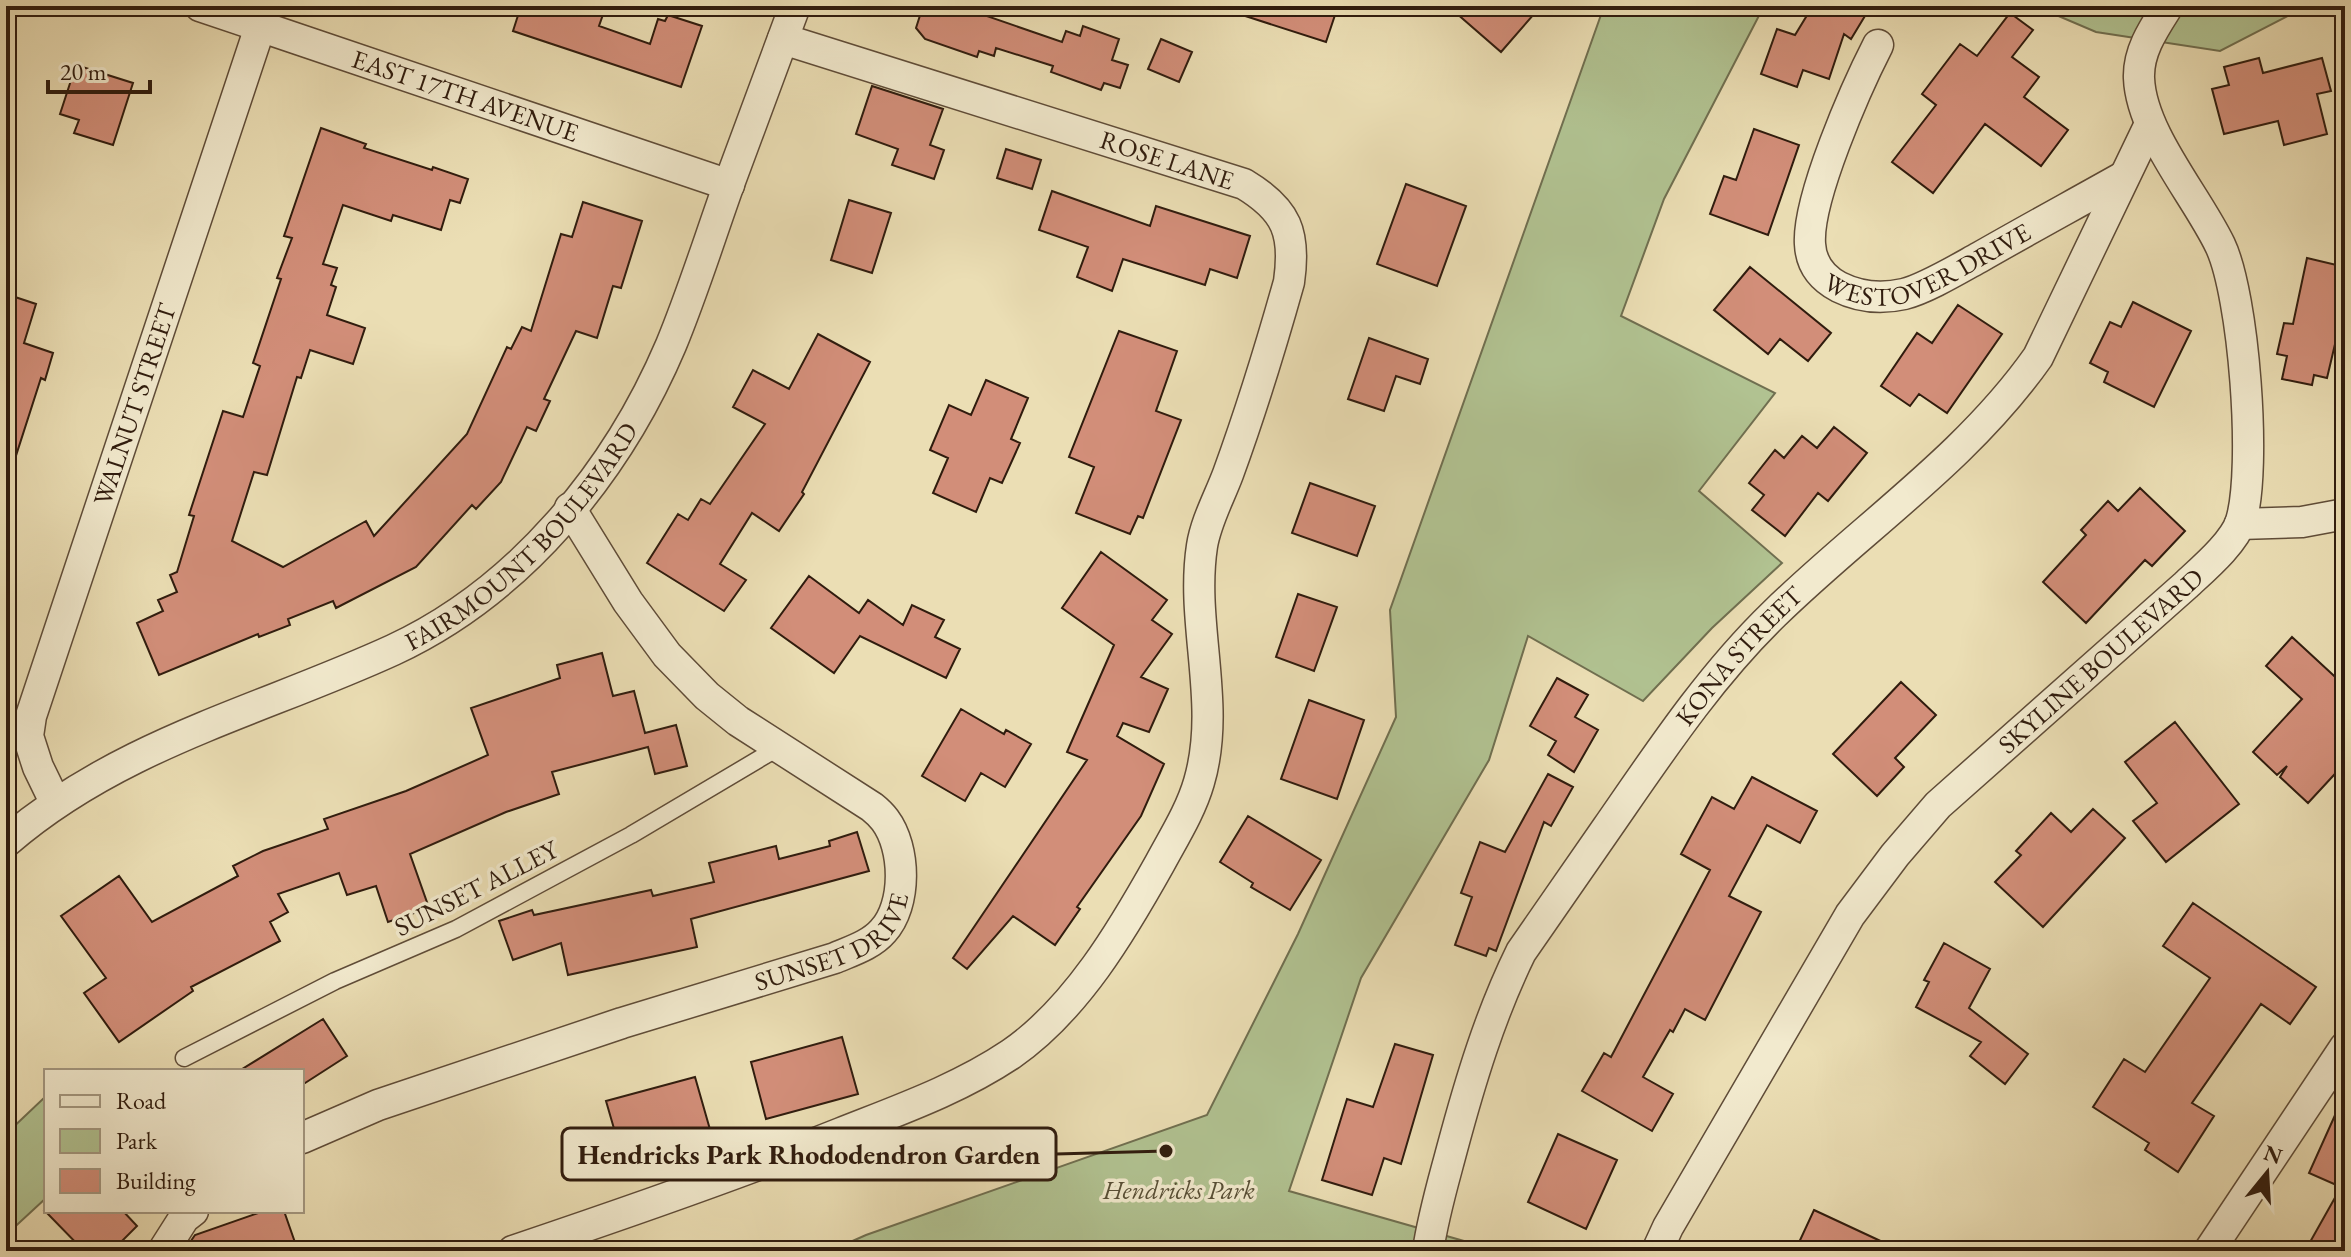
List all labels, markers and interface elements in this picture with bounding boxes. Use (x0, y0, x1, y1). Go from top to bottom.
street label: EAST 17TH AVENUE (348, 42, 583, 150)
scale bar (48, 44, 150, 94)
text: 20 m (60, 56, 107, 87)
street label: ROSE LANE (1096, 122, 1239, 198)
street label: WESTOVER DRIVE (1818, 215, 2037, 314)
street label: WALNUT STREET (85, 299, 184, 510)
street label: FAIRMOUNT BOULEVARD (399, 416, 645, 658)
street label: SKYLINE BOULEVARD (1991, 560, 2211, 761)
street label: KONA STREET (1668, 578, 1810, 733)
street label: SUNSET ALLEY (388, 831, 565, 944)
street label: SUNSET DRIVE (750, 889, 916, 999)
legend (44, 1069, 304, 1213)
text: Road (116, 1085, 167, 1116)
text: Park (116, 1125, 158, 1156)
callout: Hendricks Park Rhododendron Garden (562, 1128, 1056, 1180)
north arrow (2227, 1133, 2307, 1213)
text: Hendricks Park Rhododendron Garden (578, 1136, 1041, 1172)
text: N (2260, 1138, 2286, 1171)
text: Building (116, 1165, 196, 1196)
park label: Hendricks Park (1102, 1173, 1255, 1207)

